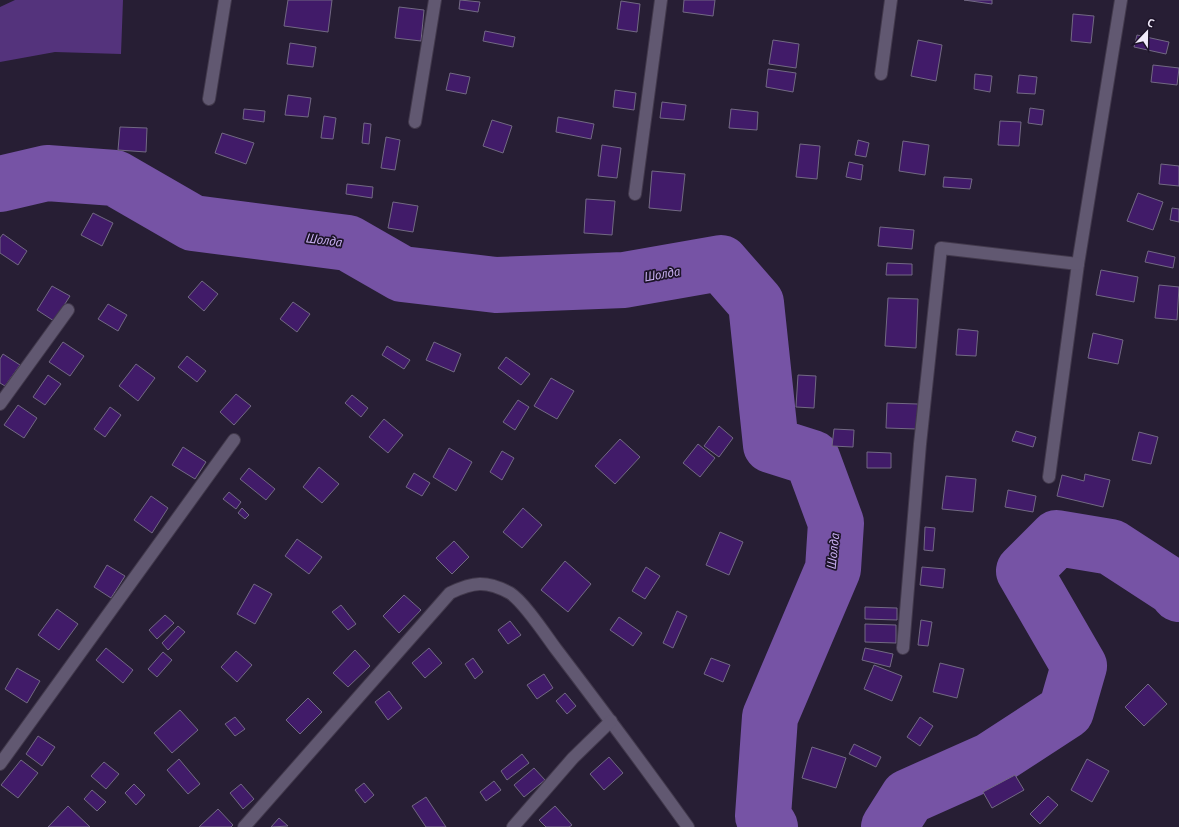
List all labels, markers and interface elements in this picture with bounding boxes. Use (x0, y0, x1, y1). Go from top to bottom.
north arrow (1127, 12, 1167, 52)
text: С (1145, 15, 1156, 30)
water label: Шолда (305, 229, 344, 251)
water label: Шолда (643, 262, 682, 286)
water label: Шолда (823, 531, 843, 570)

